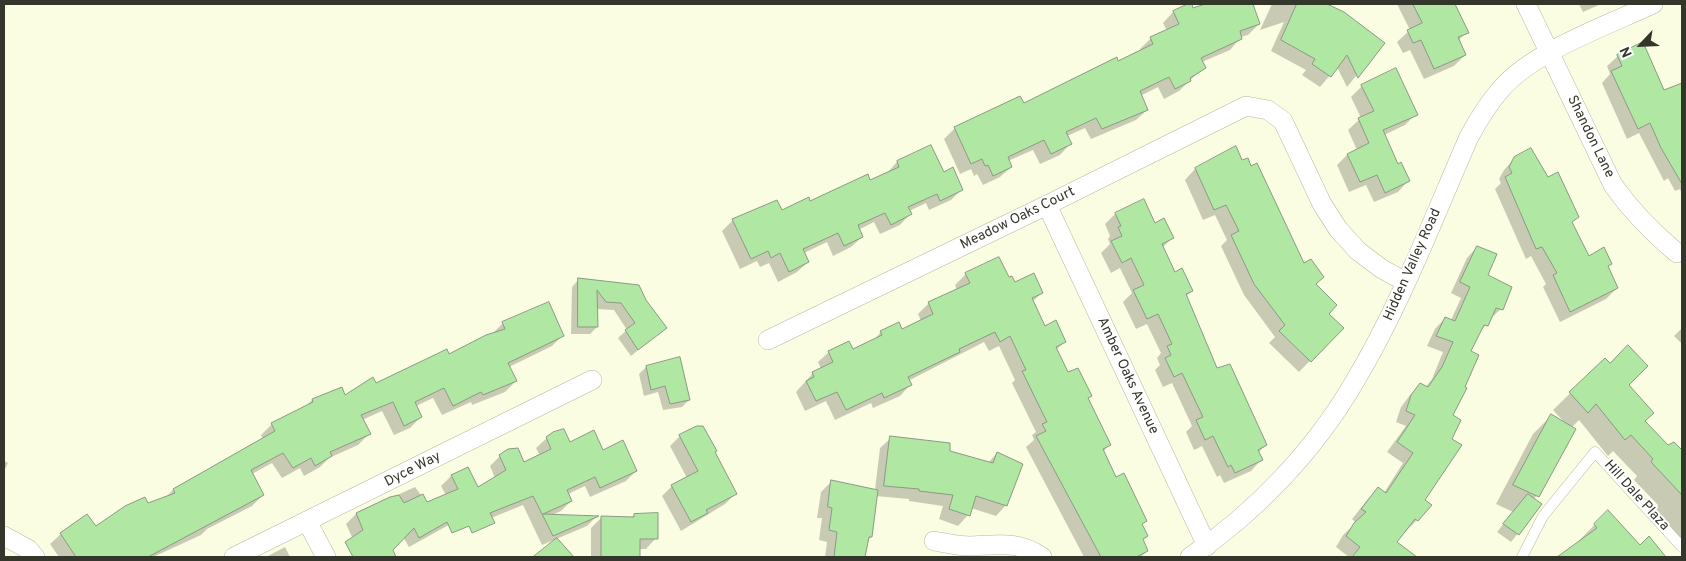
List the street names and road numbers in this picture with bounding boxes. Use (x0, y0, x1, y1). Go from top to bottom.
street label: Shandon Lane (1563, 93, 1617, 181)
street label: Meadow Oaks Court (958, 184, 1078, 254)
street label: Hidden Valley Road (1381, 206, 1445, 324)
street label: Amber Oaks Avenue (1093, 315, 1161, 437)
street label: Dyce Way (382, 449, 444, 491)
street label: Hill Dale Plaza (1600, 457, 1672, 535)

